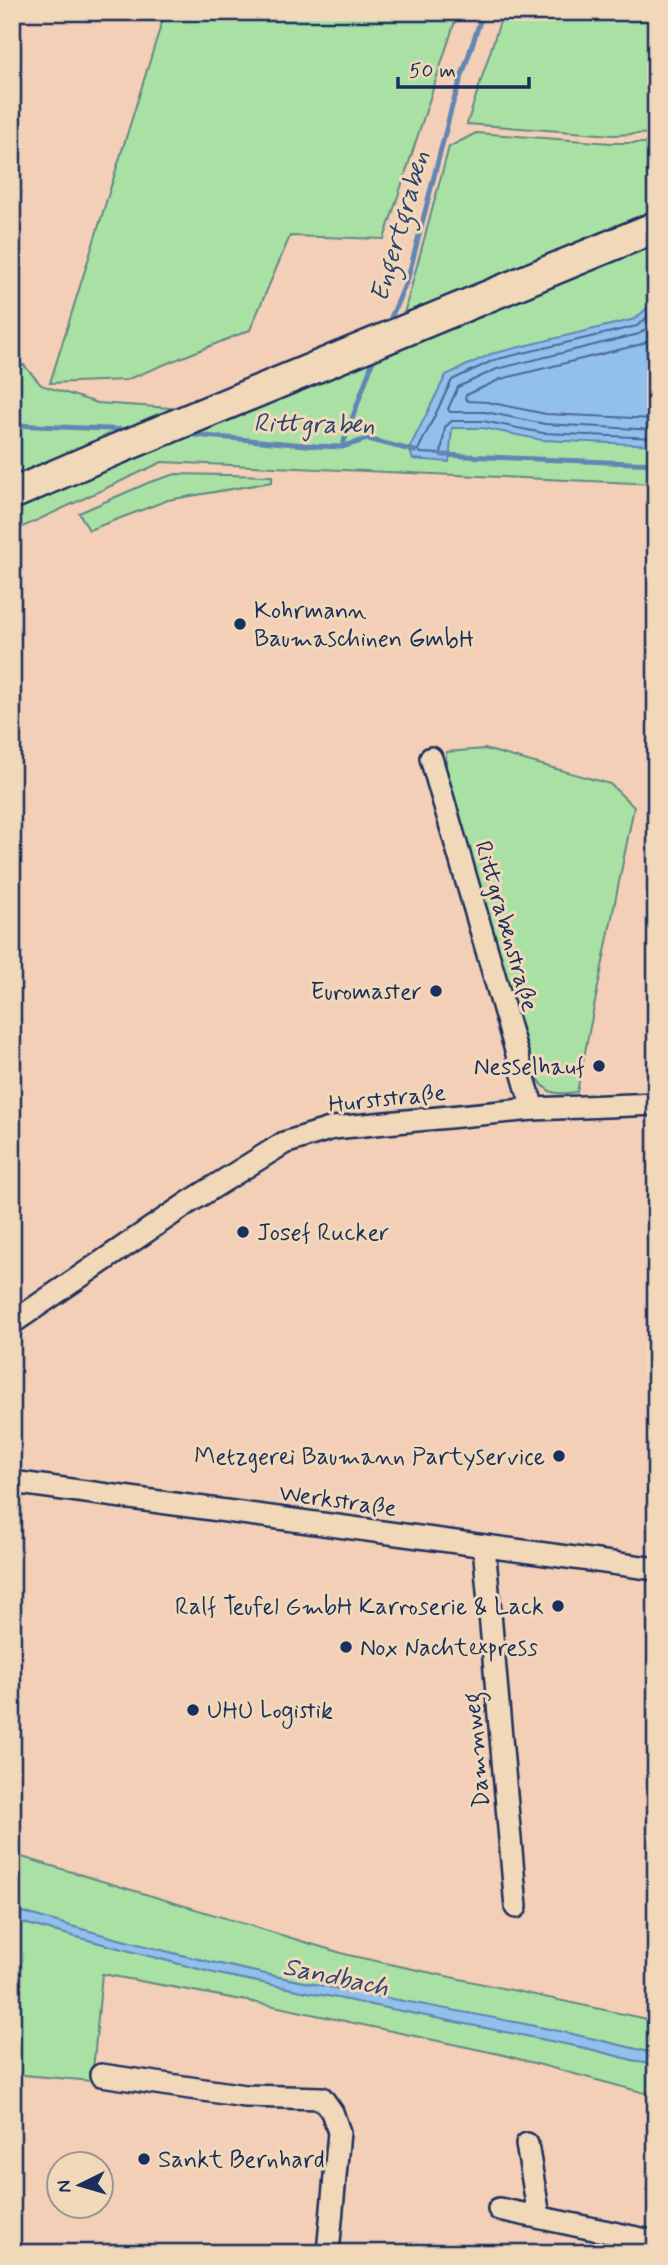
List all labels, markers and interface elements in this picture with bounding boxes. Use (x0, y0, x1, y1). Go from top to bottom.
scale bar (398, 46, 530, 90)
text: 50 m (409, 57, 456, 85)
water label: Engertgraben (363, 147, 442, 307)
water label: Rittgraben (253, 407, 375, 443)
place label: Kohrmann Baumaschinen GmbH (254, 596, 475, 655)
marker: Kohrmann Baumaschinen GmbH (232, 616, 248, 632)
street label: Rittgrabenstraße (466, 838, 545, 1015)
place label: Euromaster (311, 977, 422, 1008)
marker: Euromaster (428, 983, 444, 999)
place label: Nesselhauf (474, 1052, 585, 1083)
marker: Nesselhauf (591, 1058, 607, 1074)
street label: Hurststraße (327, 1078, 448, 1121)
place label: Josef Rucker (257, 1218, 389, 1249)
marker: Josef Rucker (235, 1224, 251, 1240)
place label: Metzgerei Baumann Partyservice (194, 1442, 545, 1473)
marker: Metzgerei Baumann Partyservice (551, 1448, 567, 1464)
street label: Werkstraße (277, 1478, 399, 1525)
place label: Ralf Teufel GmbH Karroserie & Lack (175, 1592, 544, 1623)
marker: Ralf Teufel GmbH Karroserie & Lack (550, 1598, 566, 1614)
place label: Nox Nachtexpress (360, 1633, 538, 1664)
marker: Nox Nachtexpress (338, 1639, 354, 1655)
street label: Dammweg (457, 1690, 501, 1809)
place label: UHU Logistik (207, 1696, 333, 1729)
marker: UHU Logistik (185, 1702, 201, 1718)
water label: Sandbach (280, 1950, 391, 2006)
place label: Sankt Bernhard (158, 2145, 325, 2176)
north arrow (46, 2150, 116, 2220)
marker: Sankt Bernhard (136, 2151, 152, 2167)
text: N (52, 2179, 78, 2194)

